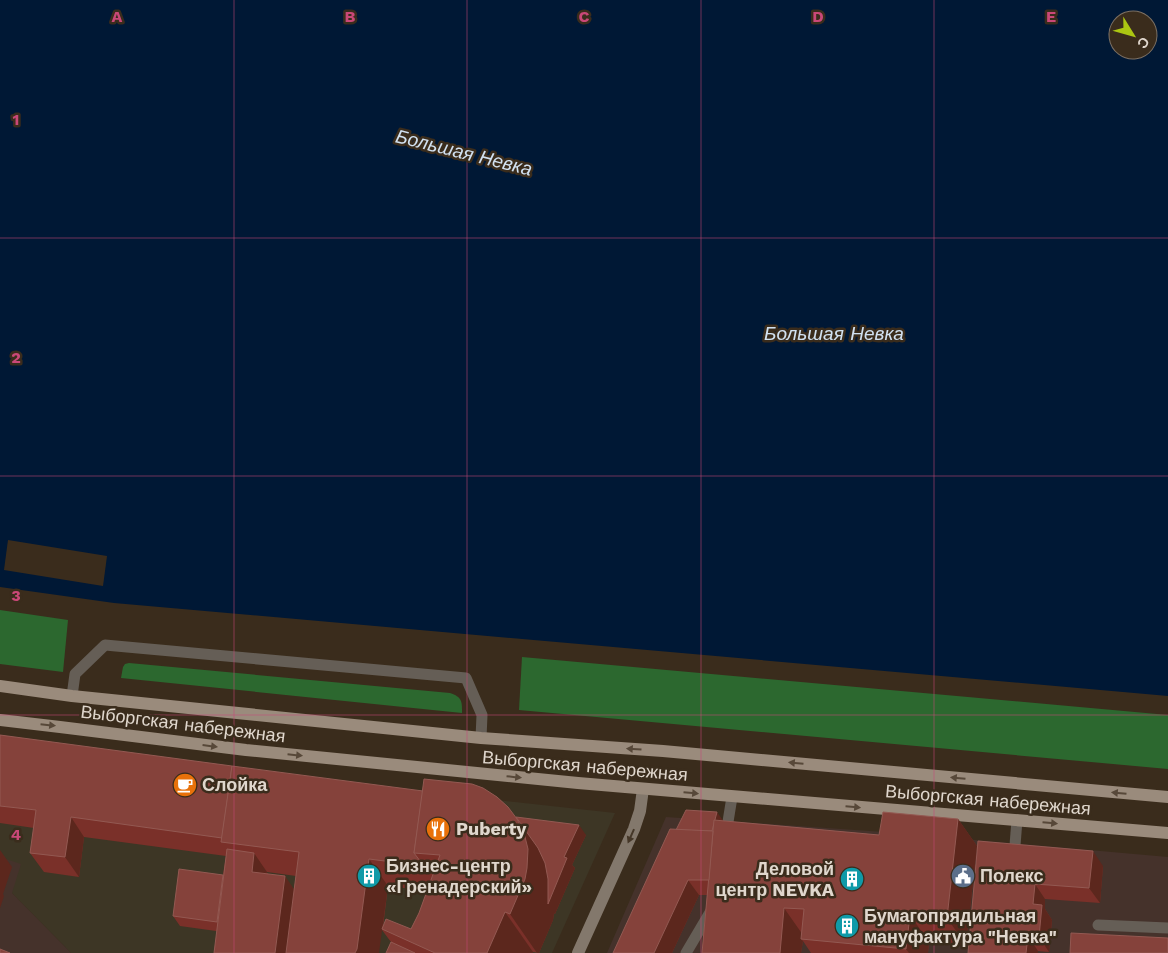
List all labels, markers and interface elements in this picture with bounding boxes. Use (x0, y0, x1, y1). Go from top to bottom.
text: A (112, 7, 123, 26)
text: B (345, 7, 356, 26)
text: C (579, 7, 590, 26)
text: D (812, 7, 824, 26)
text: E (1046, 7, 1056, 26)
north arrow (1108, 10, 1158, 60)
text: С (1134, 34, 1153, 52)
text: 1 (13, 110, 19, 129)
water label: Большая Невка (393, 124, 535, 181)
water label: Большая Невка (764, 322, 904, 345)
text: 2 (11, 348, 21, 367)
text: 3 (11, 586, 21, 605)
street label: Выборгская набережная (79, 701, 287, 746)
one-way arrow (41, 722, 57, 730)
one-way arrow (202, 742, 218, 750)
one-way arrow (626, 745, 642, 753)
street label: Выборгская набережная (481, 746, 689, 785)
one-way arrow (287, 751, 303, 759)
one-way arrow (788, 759, 804, 767)
cafe icon: Слойка (172, 772, 198, 798)
one-way arrow (507, 773, 523, 781)
place label: Слойка (202, 774, 268, 795)
one-way arrow (949, 774, 965, 782)
street label: Выборгская набережная (884, 780, 1092, 819)
one-way arrow (1111, 788, 1127, 796)
one-way arrow (683, 789, 699, 797)
one-way arrow (845, 803, 861, 811)
restaurant icon: Puberty (425, 816, 451, 842)
place label: Puberty (456, 818, 527, 839)
one-way arrow (1042, 819, 1058, 827)
text: 4 (11, 825, 21, 844)
one-way arrow (626, 829, 634, 843)
place label: Бизнес-центр «Гренадерский» (386, 855, 532, 897)
place label: Деловой центр NEVKA (715, 858, 835, 900)
building icon: Бизнес-центр «Гренадерский» (356, 863, 382, 889)
public building icon: Полекс (950, 863, 976, 889)
place label: Полекс (980, 865, 1043, 886)
building icon: Деловой центр NEVKA (839, 866, 865, 892)
place label: Бумагопрядильная мануфактура "Невка" (864, 905, 1057, 947)
building icon: Бумагопрядильная мануфактура "Невка" (834, 913, 860, 939)

